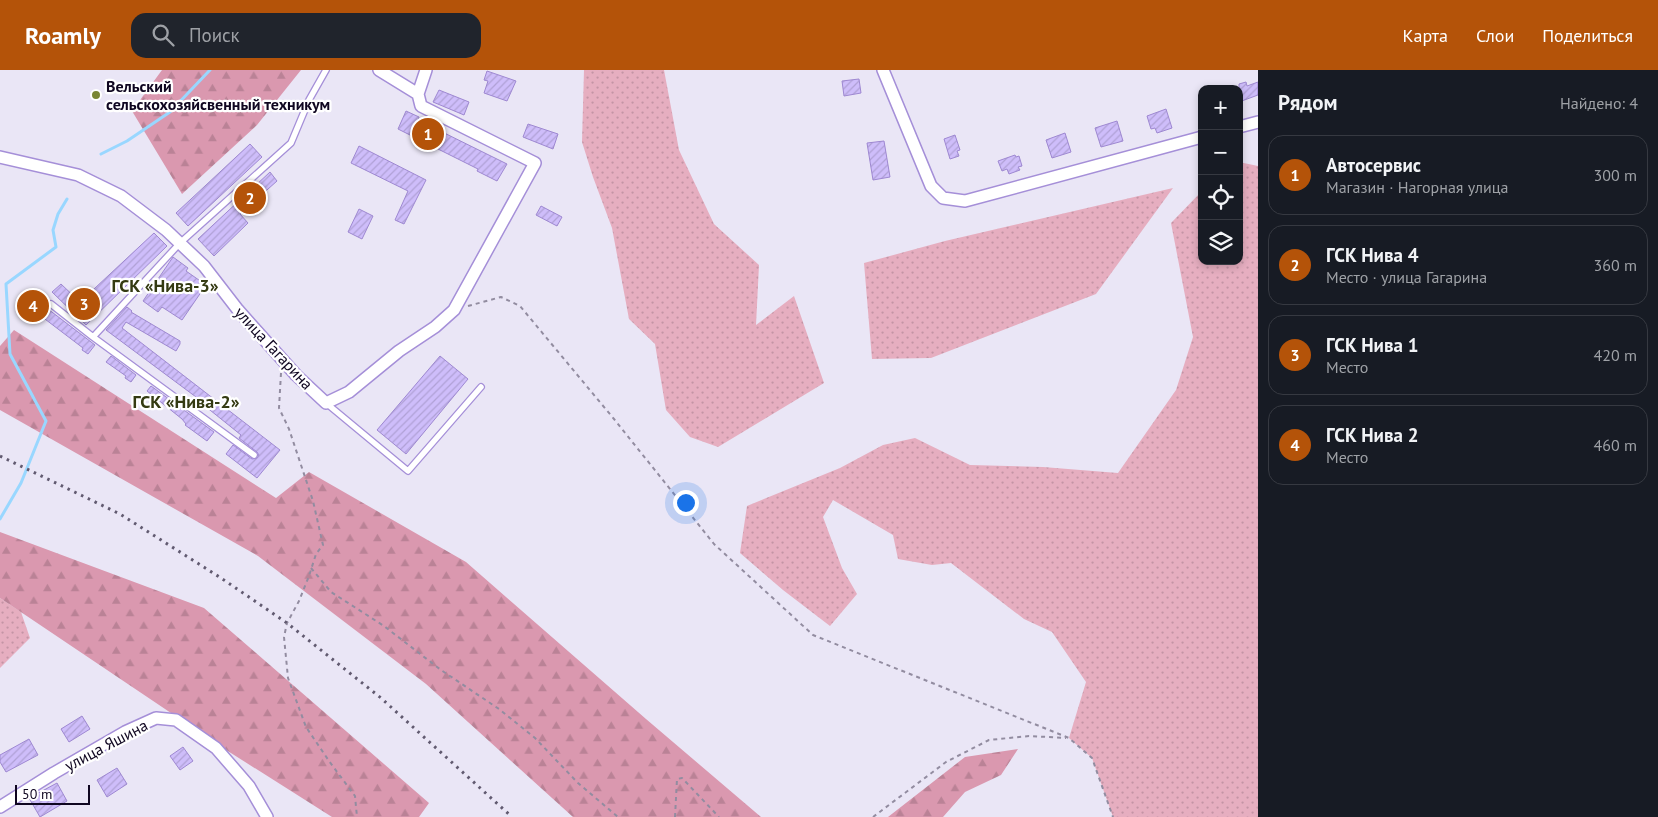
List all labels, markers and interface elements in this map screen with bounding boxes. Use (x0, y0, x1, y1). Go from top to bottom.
search box (131, 13, 481, 58)
text: Roamly (25, 20, 101, 51)
icon: search (149, 21, 177, 49)
text: Поиск (189, 23, 240, 47)
text: Карта (1403, 24, 1448, 47)
text: Слои (1476, 24, 1514, 47)
text: Поделиться (1542, 24, 1633, 47)
place label: Вельский сельскохозяйсвенный техникум (106, 76, 330, 114)
map controls (1198, 85, 1243, 265)
button: + (1198, 85, 1243, 130)
marker: Вельский сельскохозяйсвенный техникум (90, 89, 102, 101)
text: Рядом (1278, 89, 1337, 116)
text: Найдено: 4 (1560, 93, 1638, 113)
pin: 1 (412, 115, 444, 153)
button: − (1198, 130, 1243, 175)
text: Автосервис (1326, 153, 1421, 177)
text: 1 (1290, 165, 1300, 185)
text: 300 m (1594, 165, 1637, 185)
button: locate (1198, 175, 1243, 220)
text: Магазин · Нагорная улица (1326, 177, 1508, 197)
pin: 2 (234, 179, 266, 217)
button: layers (1198, 220, 1243, 265)
text: ГСК Нива 4 (1326, 243, 1419, 267)
text: 2 (1290, 255, 1300, 275)
text: 360 m (1594, 255, 1637, 275)
text: Место · улица Гагарина (1326, 267, 1487, 287)
district label: ГСК «Нива-3» (111, 274, 219, 297)
pin: 3 (68, 285, 100, 323)
pin: 4 (17, 287, 49, 325)
street label: улица Гагарина (231, 302, 317, 394)
text: ГСК Нива 1 (1326, 333, 1419, 357)
text: 3 (1290, 345, 1300, 365)
text: 420 m (1594, 345, 1637, 365)
text: Место (1326, 357, 1368, 377)
district label: ГСК «Нива-2» (132, 390, 240, 413)
text: ГСК Нива 2 (1326, 423, 1419, 447)
text: 4 (1290, 435, 1300, 455)
text: 460 m (1594, 435, 1637, 455)
text: Место (1326, 447, 1368, 467)
your location (673, 490, 699, 516)
street label: улица Яшина (61, 715, 151, 775)
scale bar (15, 782, 90, 805)
text: 50 m (22, 785, 52, 803)

